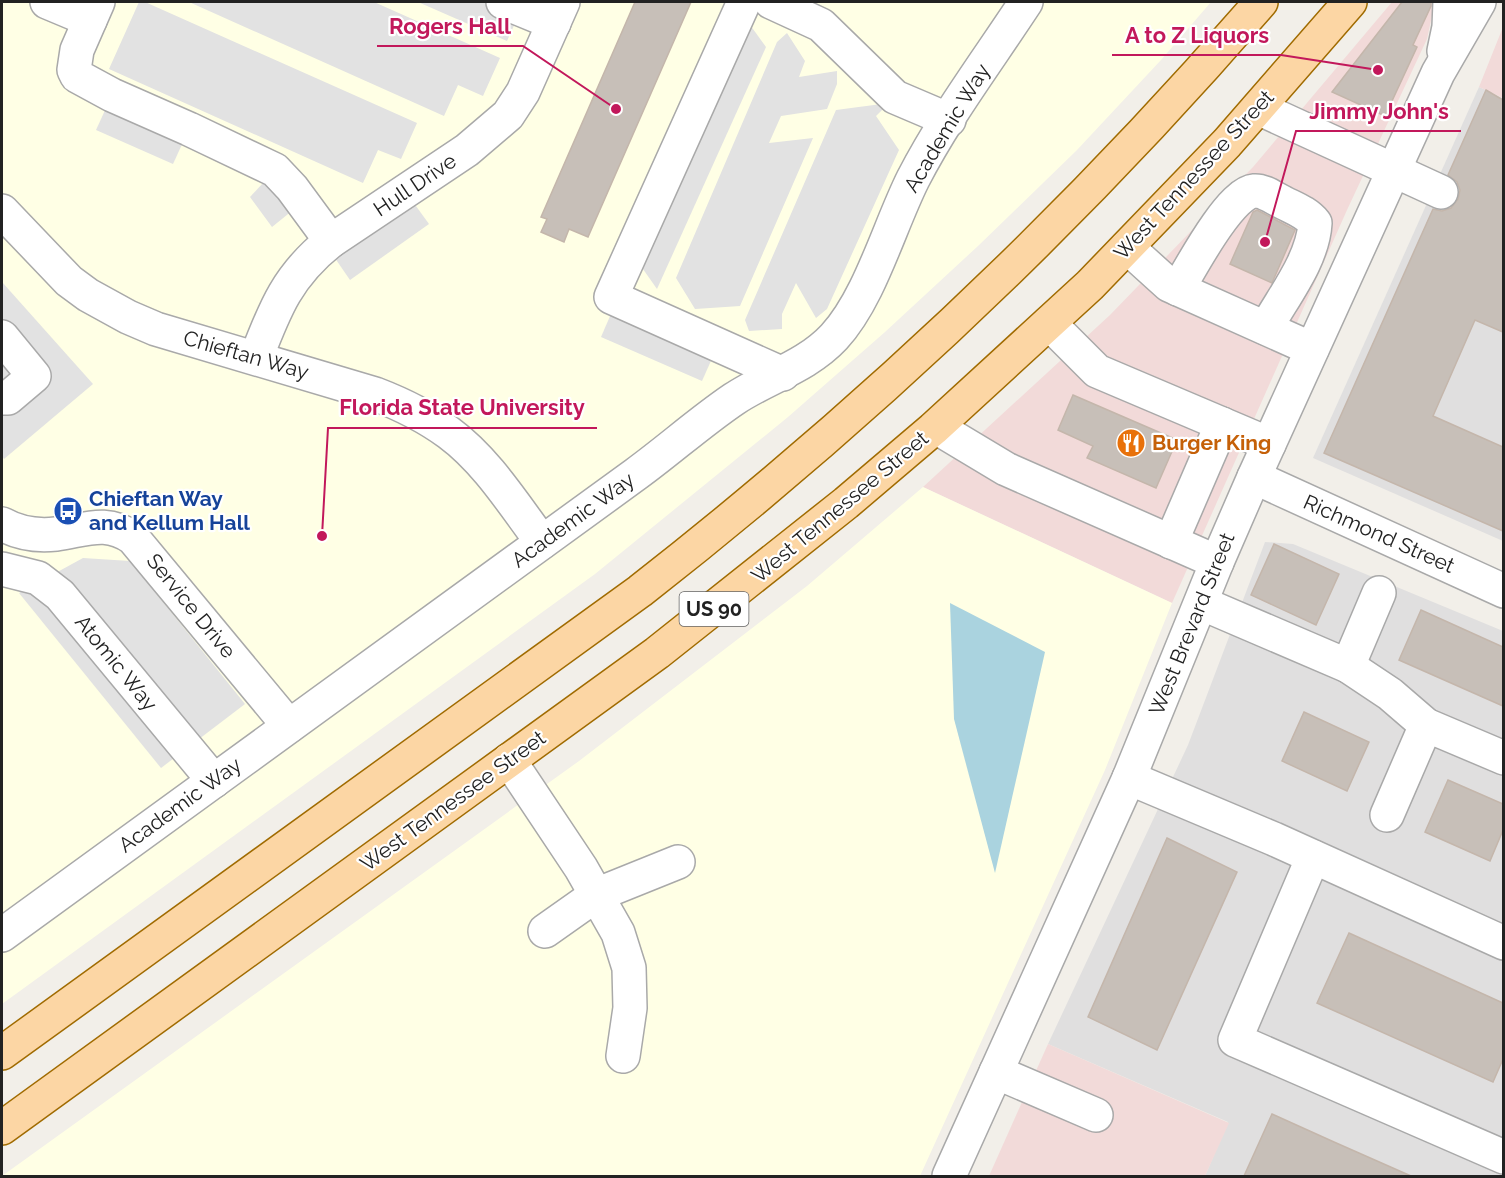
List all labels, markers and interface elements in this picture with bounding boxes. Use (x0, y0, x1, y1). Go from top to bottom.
callout: Rogers Hall (377, 6, 523, 46)
text: Rogers Hall (389, 13, 512, 39)
callout: A to Z Liquors (1112, 15, 1281, 55)
text: A to Z Liquors (1125, 22, 1269, 48)
street label: Academic Way (898, 59, 995, 197)
street label: West Tennessee Street (1108, 85, 1279, 265)
callout: Jimmy John's (1296, 91, 1461, 131)
text: Jimmy John's (1309, 98, 1449, 124)
street label: Hull Drive (369, 148, 461, 221)
street label: Chieftan Way (181, 325, 312, 384)
callout: Florida State University (328, 388, 597, 428)
text: Florida State University (339, 394, 585, 420)
street label: West Tennessee Street (746, 425, 933, 588)
restaurant icon: Burger King (1115, 427, 1147, 459)
place label: Burger King (1152, 430, 1271, 455)
street label: Academic Way (506, 467, 639, 573)
place label: Chieftan Way and Kellum Hall (89, 486, 250, 535)
street label: Richmond Street (1300, 489, 1459, 578)
bus stop icon: Chieftan Way and Kellum Hall (52, 495, 84, 527)
street label: West Brevard Street (1144, 529, 1240, 719)
street label: Service Drive (142, 548, 241, 663)
road number: US 90 (680, 592, 748, 626)
street label: Atomic Way (70, 610, 163, 716)
street label: West Tennessee Street (355, 725, 550, 876)
street label: Academic Way (113, 752, 246, 858)

